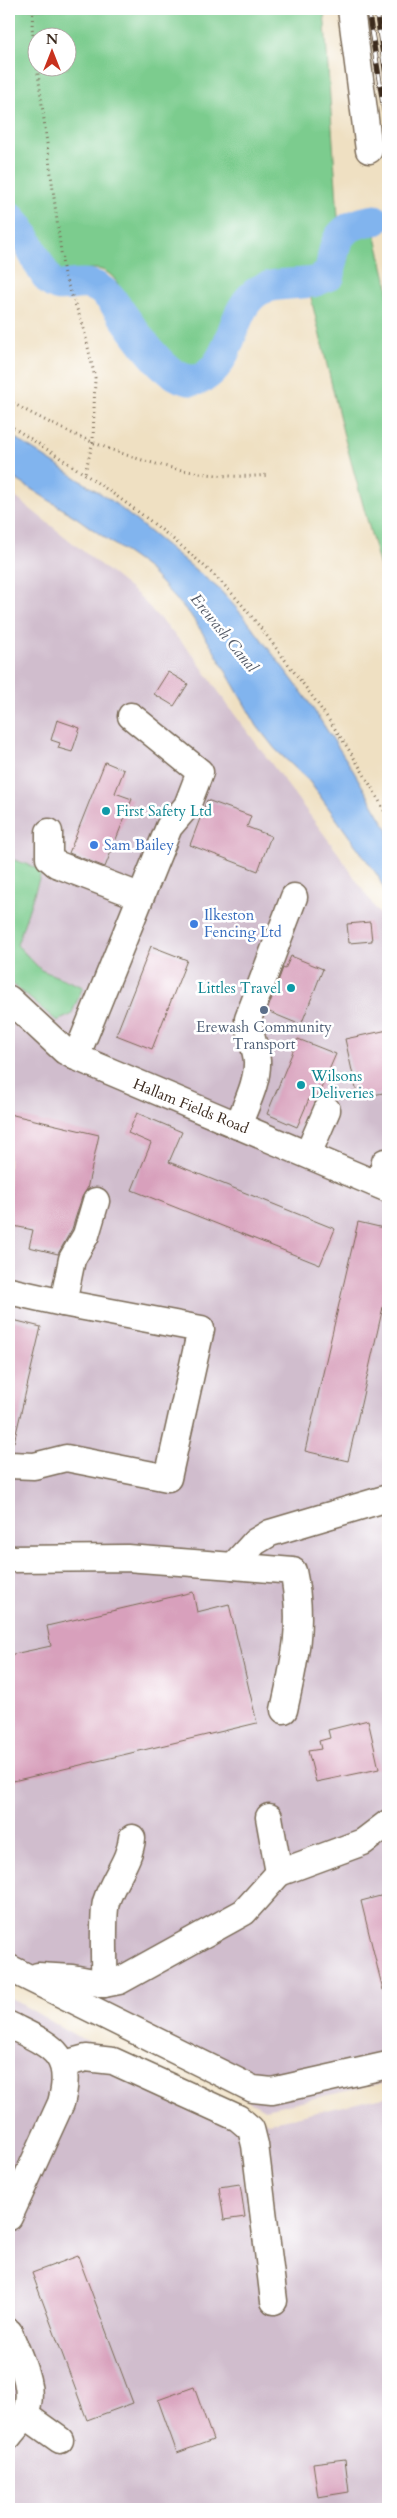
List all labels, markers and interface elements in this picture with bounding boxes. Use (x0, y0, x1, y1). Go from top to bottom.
north arrow (28, 28, 78, 78)
text: N (46, 30, 58, 49)
water label: Erewash Canal (185, 589, 263, 678)
place label: First Safety Ltd (116, 801, 212, 821)
marker: First Safety Ltd (100, 805, 112, 817)
place label: Sam Bailey (104, 835, 174, 855)
marker: Sam Bailey (88, 839, 100, 851)
place label: Ilkeston Fencing Ltd (204, 905, 282, 942)
marker: Ilkeston Fencing Ltd (188, 918, 200, 930)
place label: Littles Travel (197, 978, 281, 998)
marker: Littles Travel (285, 982, 297, 994)
marker: Erewash Community Transport (258, 1004, 270, 1016)
place label: Erewash Community Transport (196, 1017, 332, 1054)
place label: Wilsons Deliveries (310, 1066, 374, 1103)
street label: Hallam Fields Road (130, 1074, 252, 1138)
marker: Wilsons Deliveries (295, 1079, 307, 1091)

